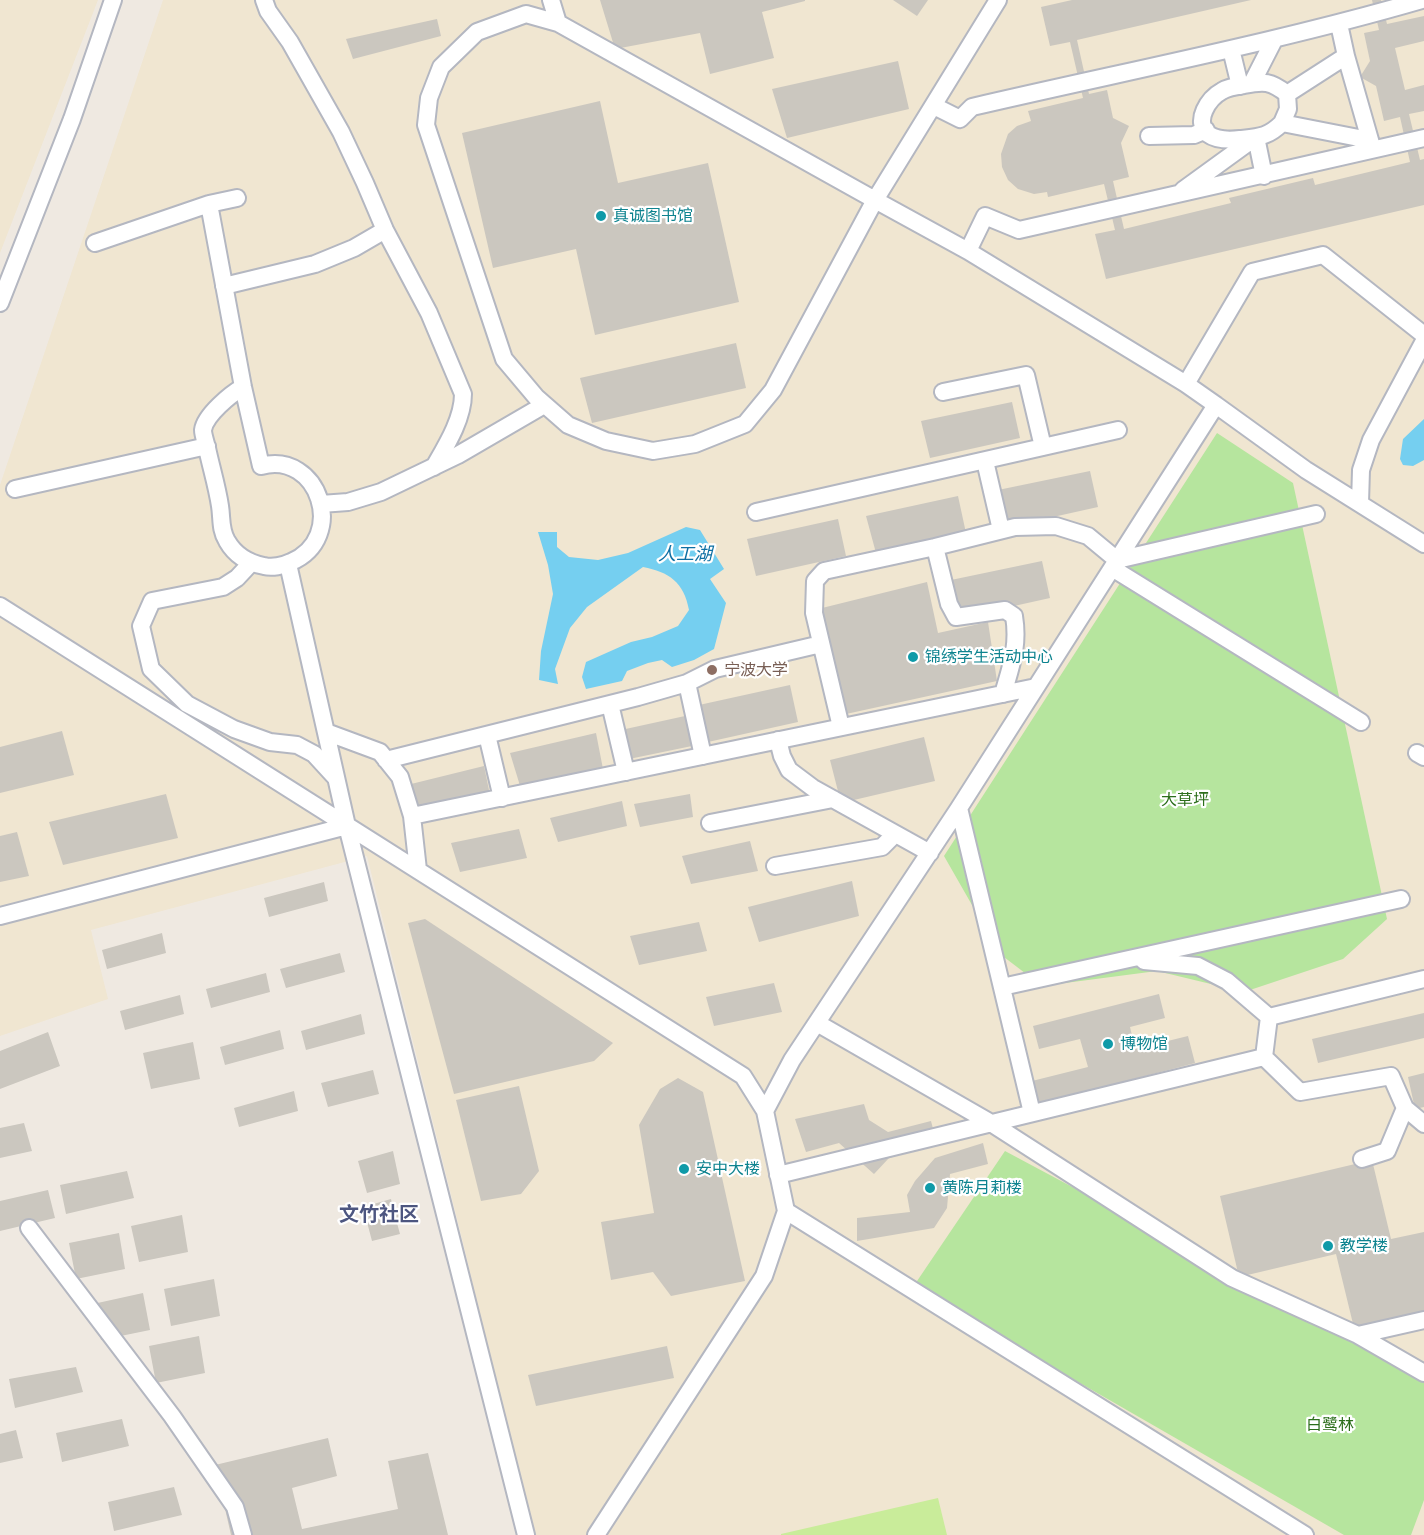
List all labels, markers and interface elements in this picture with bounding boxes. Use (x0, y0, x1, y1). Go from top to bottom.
place label: 真诚图书馆 (613, 206, 693, 226)
marker: 真诚图书馆 (594, 209, 608, 223)
water label: 人工湖 (658, 544, 712, 566)
place label: 锦绣学生活动中心 (925, 647, 1053, 667)
marker: 锦绣学生活动中心 (906, 650, 920, 664)
place label: 宁波大学 (724, 660, 788, 680)
marker: 宁波大学 (705, 663, 719, 677)
park label: 大草坪 (1161, 790, 1209, 810)
place label: 博物馆 (1120, 1034, 1168, 1054)
marker: 博物馆 (1101, 1037, 1115, 1051)
place label: 安中大楼 (696, 1159, 760, 1179)
marker: 安中大楼 (677, 1162, 691, 1176)
place label: 黄陈月莉楼 (942, 1178, 1022, 1198)
marker: 黄陈月莉楼 (923, 1181, 937, 1195)
district label: 文竹社区 (339, 1203, 419, 1227)
place label: 教学楼 (1340, 1236, 1388, 1256)
marker: 教学楼 (1321, 1239, 1335, 1253)
park label: 白鹭林 (1306, 1415, 1354, 1435)

